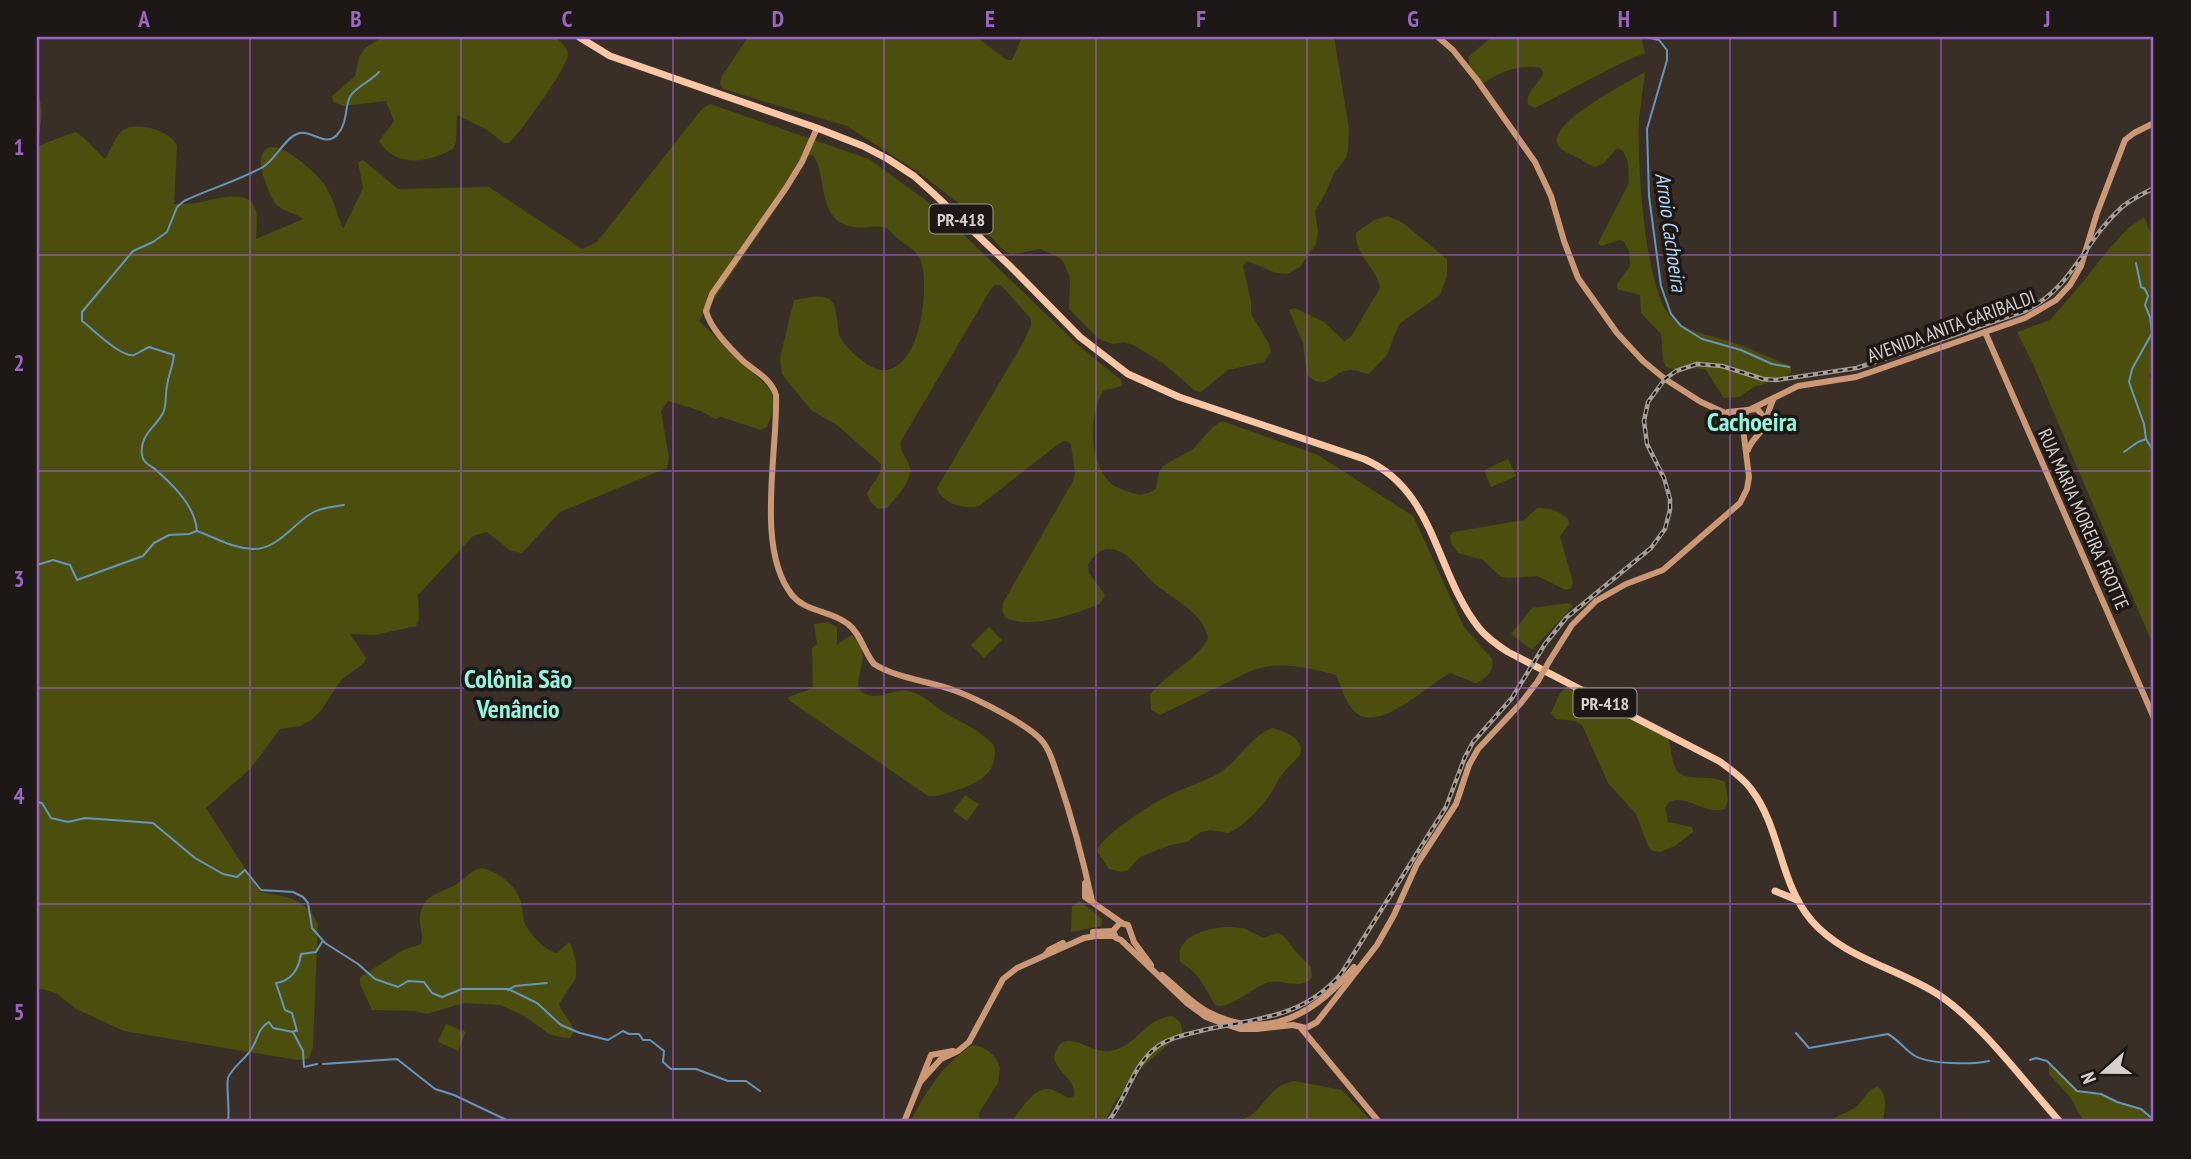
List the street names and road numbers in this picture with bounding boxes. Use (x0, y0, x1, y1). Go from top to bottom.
road number: PR-418 (930, 204, 992, 233)
street label: AVENIDA ANITA GARIBALDI (1864, 284, 2038, 368)
street label: RUA MARIA MOREIRA FROTTE (2033, 425, 2135, 613)
road number: PR-418 (1574, 688, 1636, 718)

